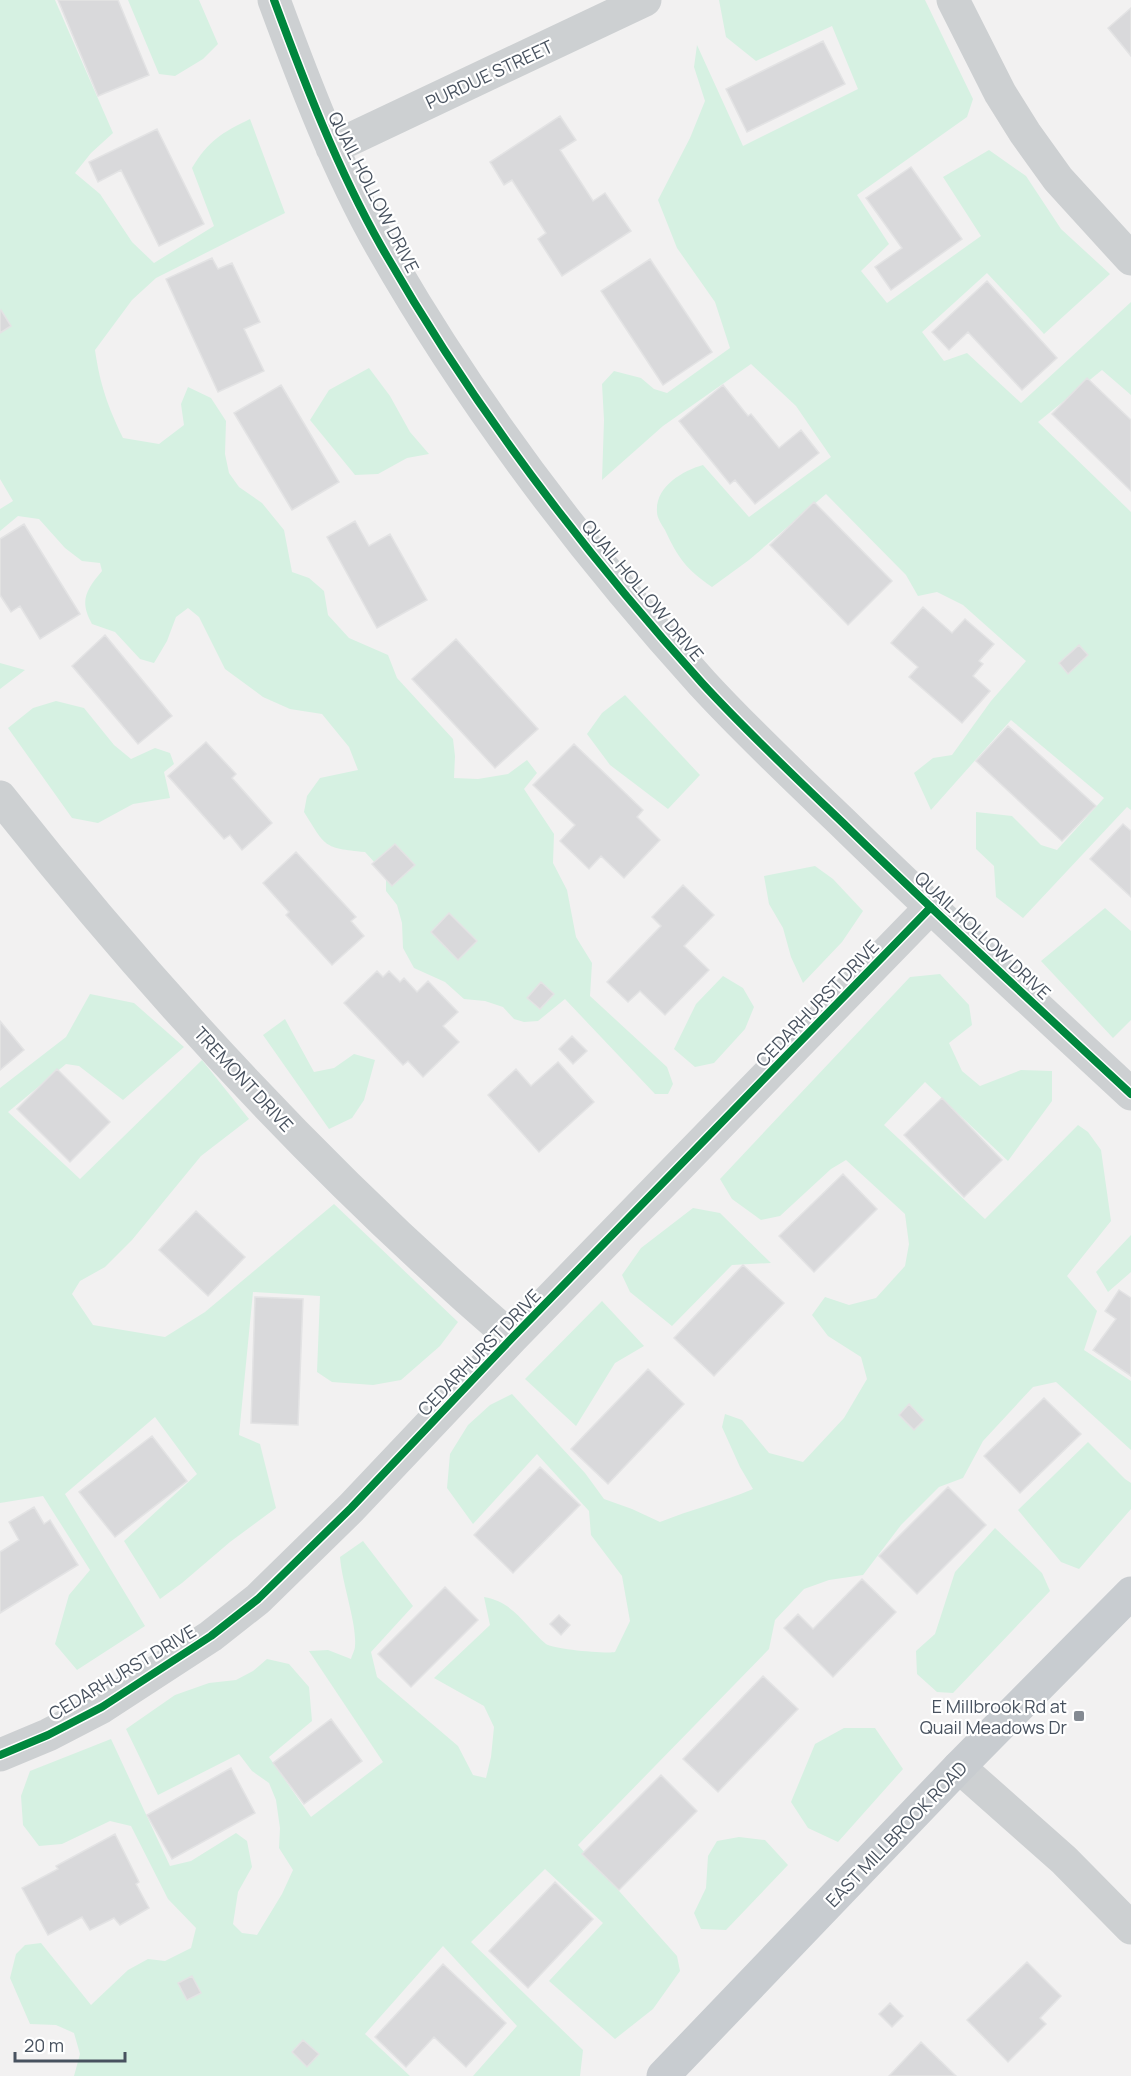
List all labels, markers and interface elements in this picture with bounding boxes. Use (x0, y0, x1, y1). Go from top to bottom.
street label: PURDUE STREET (421, 34, 557, 114)
street label: QUAIL HOLLOW DRIVE (323, 107, 425, 277)
street label: QUAIL HOLLOW DRIVE (577, 514, 709, 666)
street label: QUAIL HOLLOW DRIVE (910, 866, 1056, 1004)
street label: CEDARHURST DRIVE (750, 934, 884, 1072)
street label: TREMONT DRIVE (189, 1021, 299, 1137)
street label: CEDARHURST DRIVE (412, 1283, 546, 1421)
street label: CEDARHURST DRIVE (44, 1619, 200, 1725)
place label: E Millbrook Rd at Quail Meadows Dr (920, 1694, 1067, 1739)
marker: E Millbrook Rd at Quail Meadows Dr (1072, 1709, 1086, 1723)
street label: EAST MILLBROOK ROAD (820, 1756, 972, 1912)
scale bar (15, 2025, 124, 2063)
text: 20 m (24, 2033, 64, 2057)

